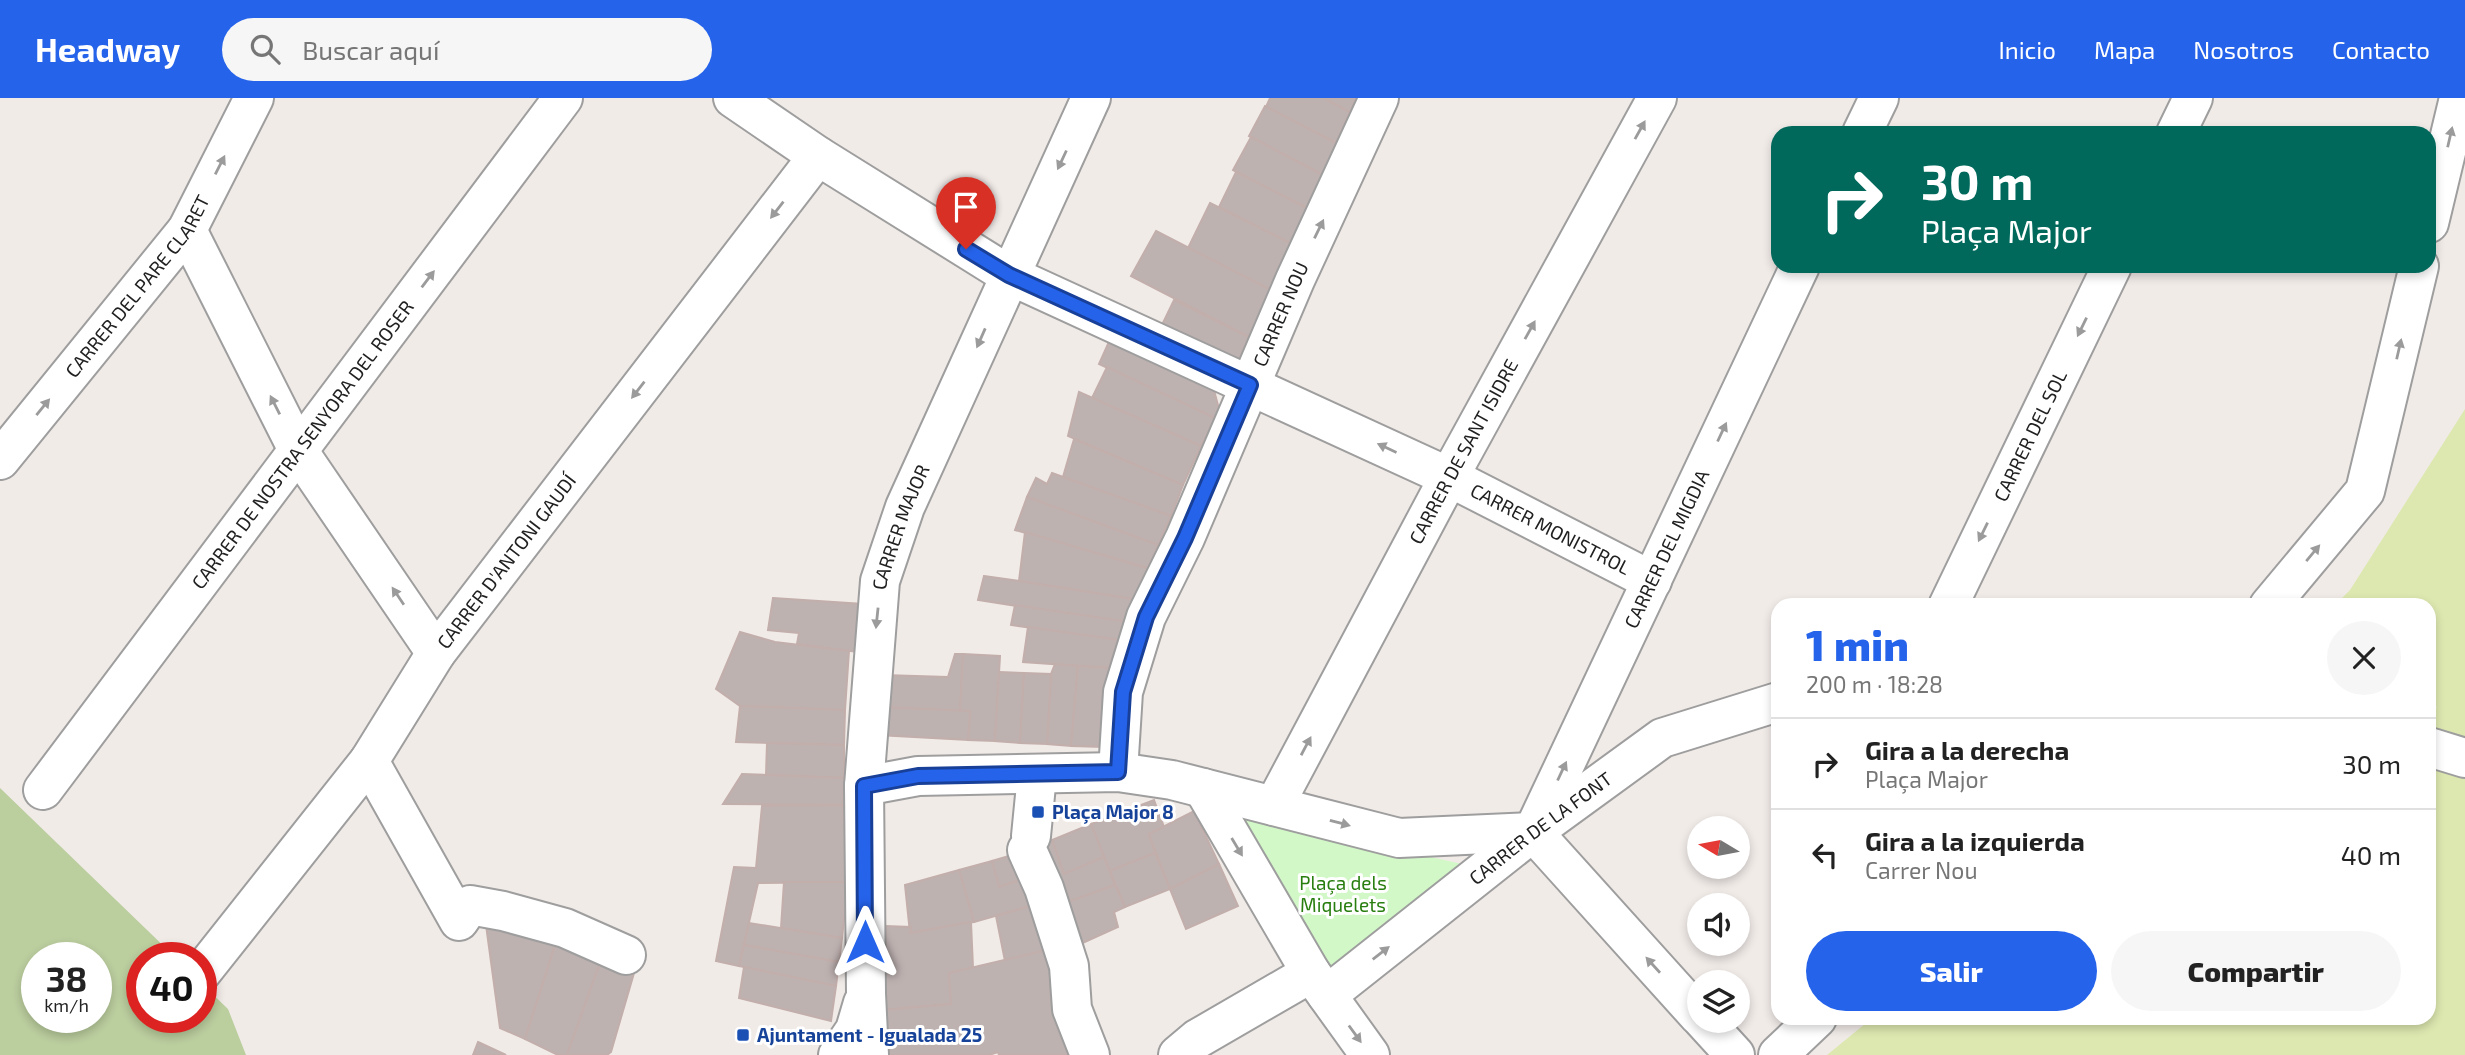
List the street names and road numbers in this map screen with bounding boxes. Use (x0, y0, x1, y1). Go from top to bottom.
street label: CARRER DEL PARE CLARET (60, 191, 214, 382)
street label: CARRER NOU (1248, 258, 1313, 370)
street label: CARRER DE NOSTRA SENYORA DEL ROSER (186, 295, 418, 593)
street label: CARRER DE SANT ISIDRE (1404, 355, 1523, 548)
street label: CARRER DEL SOL (1988, 366, 2071, 505)
street label: CARRER MAJOR (867, 461, 934, 591)
street label: CARRER DEL MIGDIA (1619, 466, 1713, 632)
street label: CARRER D'ANTONI GAUDÍ (432, 469, 581, 653)
street label: CARRER MONISTROL (1467, 478, 1635, 579)
street label: CARRER DE LA FONT (1464, 766, 1616, 889)

